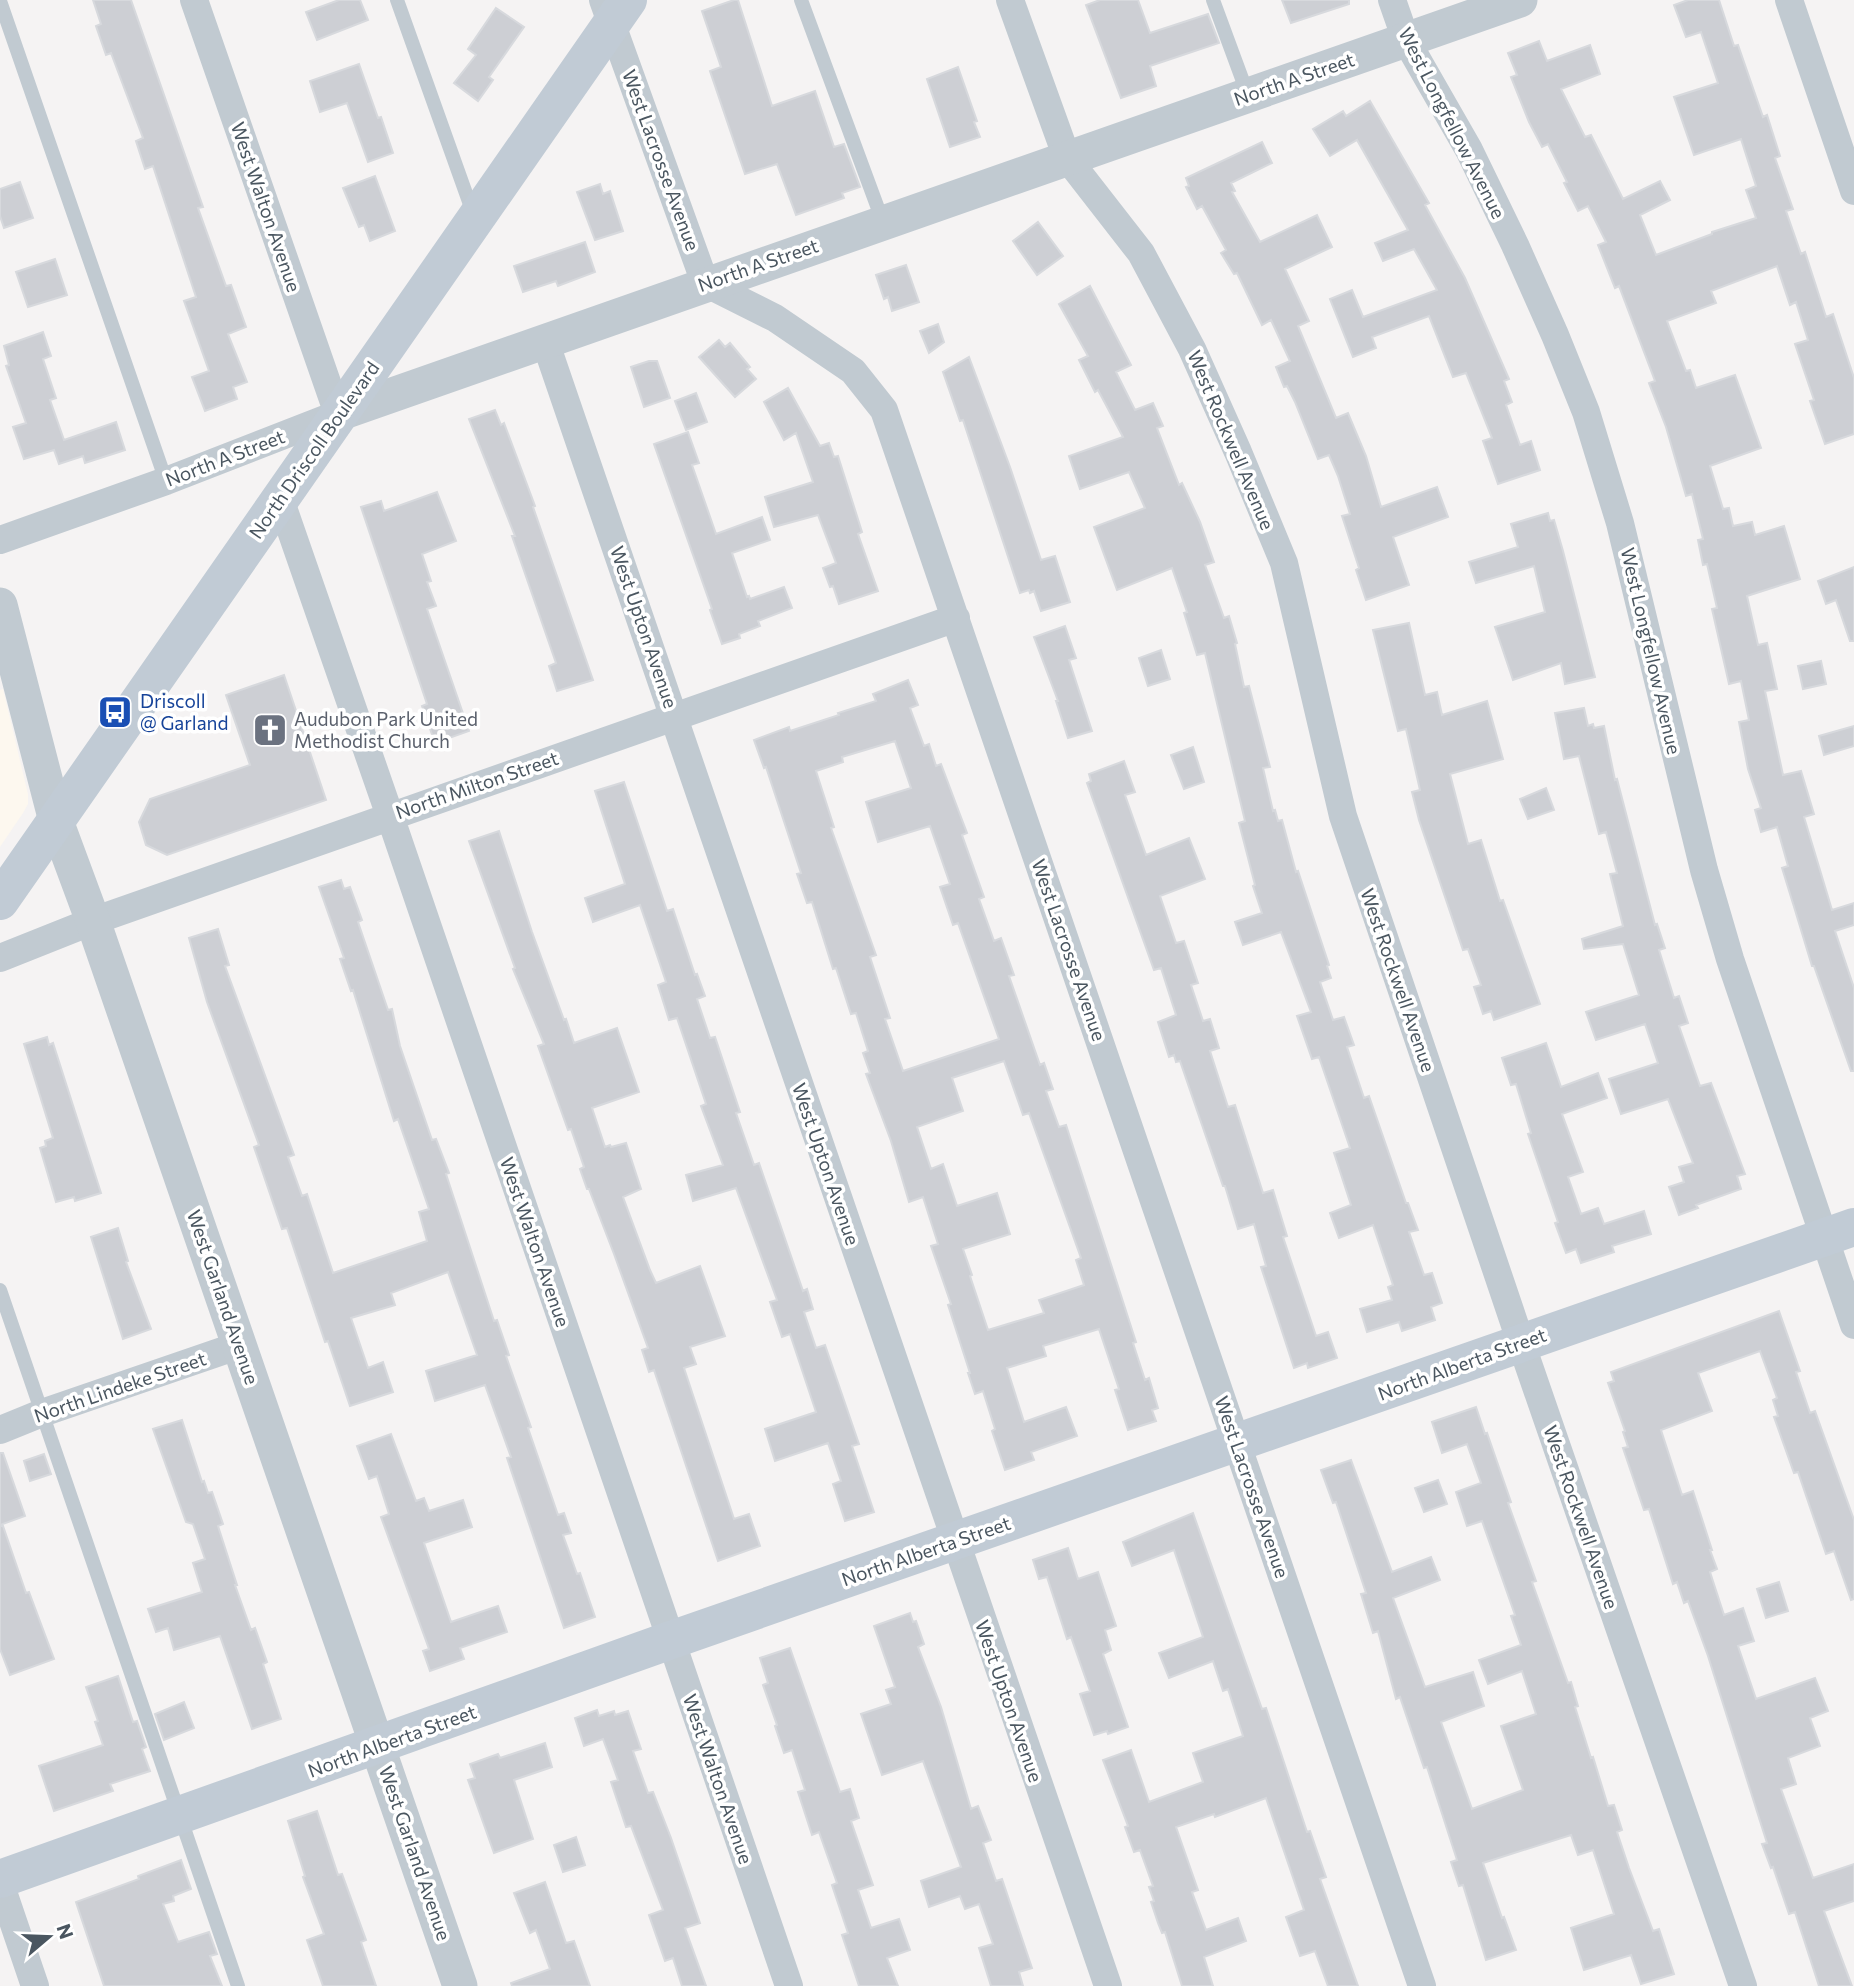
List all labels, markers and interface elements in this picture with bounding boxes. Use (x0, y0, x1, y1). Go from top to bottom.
street label: West Longfellow Avenue (1394, 23, 1511, 222)
street label: North A Street (1231, 47, 1357, 110)
street label: West Lacrosse Avenue (618, 66, 705, 254)
street label: West Walton Avenue (227, 119, 306, 295)
street label: North A Street (695, 233, 821, 296)
street label: West Rockwell Avenue (1183, 347, 1280, 533)
street label: North Driscoll Boulevard (244, 357, 384, 543)
street label: North A Street (162, 424, 288, 491)
street label: West Upton Avenue (606, 543, 683, 711)
street label: West Longfellow Avenue (1617, 545, 1686, 756)
place label: Driscoll @ Garland (140, 689, 228, 734)
bus stop icon: Driscoll @ Garland (96, 693, 134, 731)
place label: Audubon Park United Methodist Church (294, 707, 478, 752)
church icon: Audubon Park United Methodist Church (251, 711, 289, 749)
street label: North Milton Street (392, 746, 561, 823)
street label: West Lacrosse Avenue (1028, 856, 1111, 1044)
street label: West Rockwell Avenue (1356, 885, 1441, 1075)
street label: West Upton Avenue (788, 1080, 865, 1248)
street label: West Walton Avenue (496, 1154, 575, 1330)
street label: West Garland Avenue (183, 1207, 264, 1387)
street label: North Alberta Street (1375, 1322, 1549, 1405)
street label: North Lindeke Street (31, 1346, 209, 1427)
street label: West Lacrosse Avenue (1211, 1393, 1294, 1581)
street label: West Rockwell Avenue (1539, 1422, 1624, 1612)
street label: North Alberta Street (838, 1511, 1014, 1590)
street label: West Upton Avenue (971, 1617, 1048, 1785)
street label: West Walton Avenue (679, 1691, 758, 1867)
street label: North Alberta Street (305, 1699, 479, 1782)
street label: West Garland Avenue (375, 1763, 456, 1943)
north arrow (14, 1902, 84, 1972)
text: N (52, 1921, 79, 1942)

